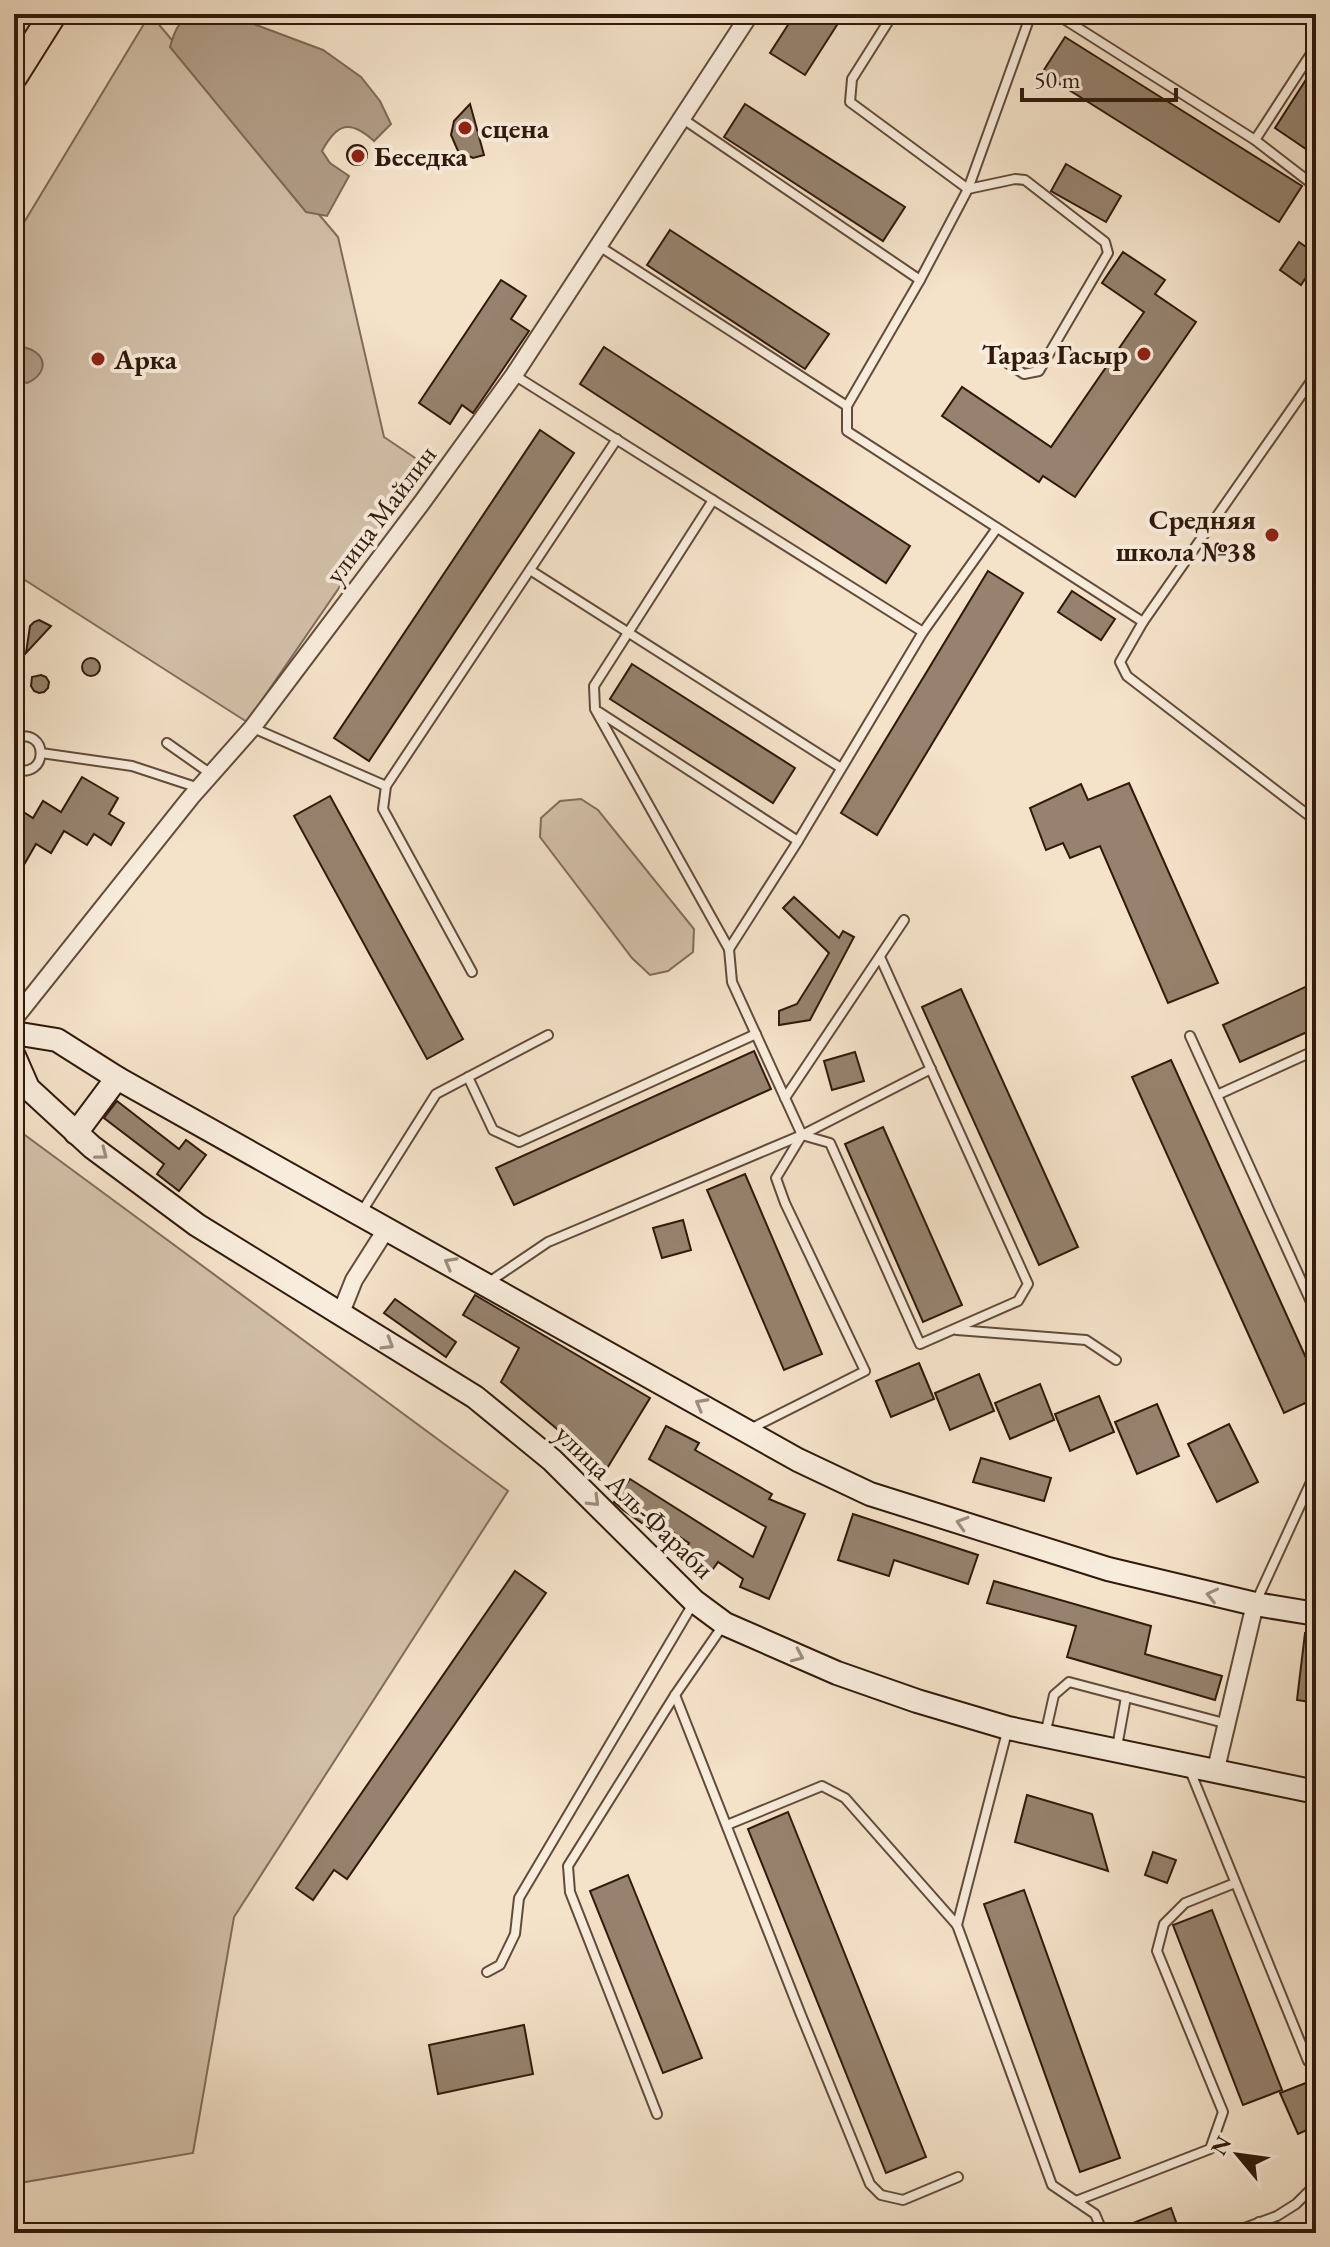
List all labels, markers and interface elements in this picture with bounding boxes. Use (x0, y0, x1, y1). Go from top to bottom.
scale bar (1022, 52, 1176, 102)
text: 50 m (1034, 64, 1081, 95)
place label: сцена (481, 110, 550, 146)
marker: сцена (456, 119, 474, 137)
place label: Беседка (374, 138, 469, 174)
marker: Беседка (349, 147, 367, 165)
place label: Тараз Гасыр (982, 336, 1128, 372)
place label: Арка (113, 341, 178, 377)
marker: Тараз Гасыр (1135, 345, 1153, 363)
marker: Арка (89, 350, 107, 368)
street label: улица Майлин (316, 437, 444, 591)
place label: Средняя школа №38 (1116, 501, 1256, 569)
marker: Средняя школа №38 (1263, 526, 1281, 544)
one-way arrow (93, 1144, 107, 1158)
one-way arrow (444, 1257, 459, 1273)
one-way arrow (379, 1334, 394, 1350)
one-way arrow (695, 1398, 710, 1414)
street label: улица Аль-Фараби (548, 1416, 723, 1586)
one-way arrow (585, 1492, 599, 1506)
one-way arrow (956, 1516, 969, 1532)
one-way arrow (1205, 1587, 1219, 1604)
one-way arrow (790, 1646, 804, 1662)
north arrow (1198, 2115, 1278, 2195)
text: N (1204, 2131, 1238, 2160)

